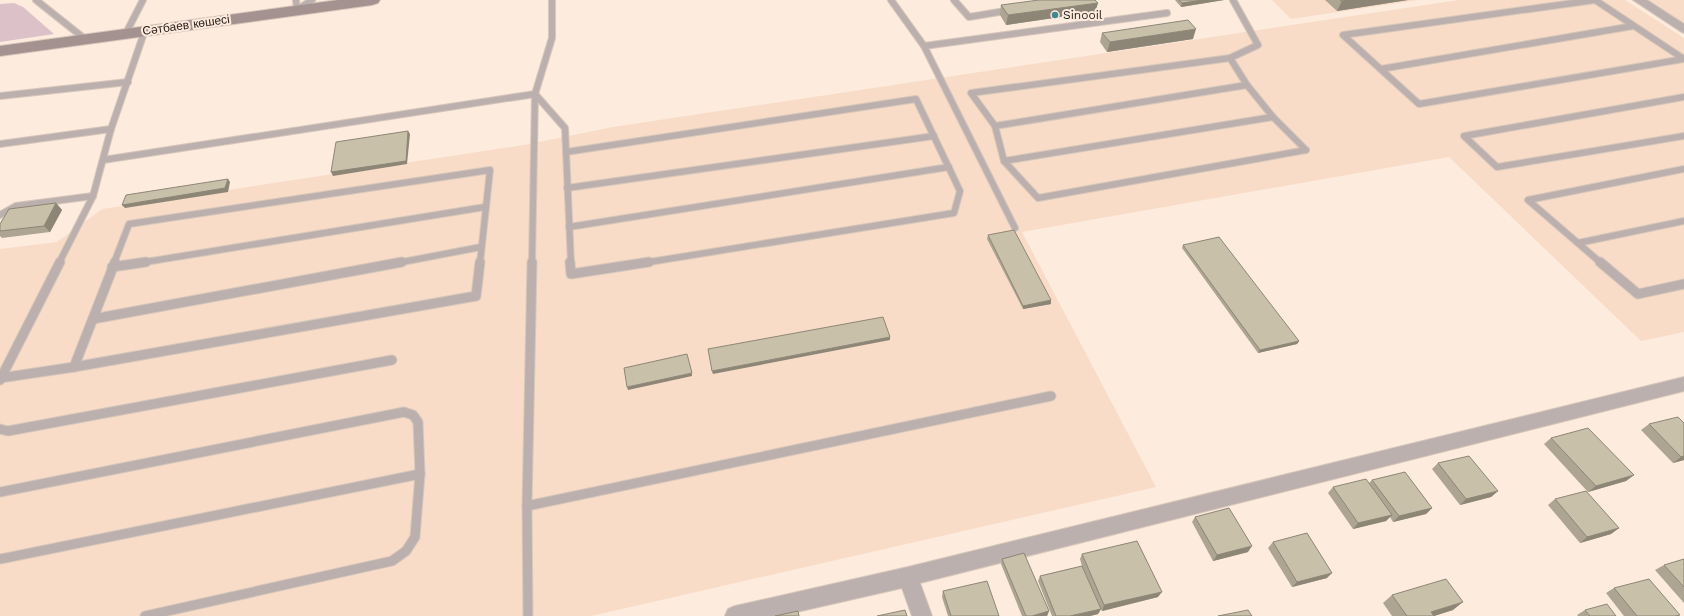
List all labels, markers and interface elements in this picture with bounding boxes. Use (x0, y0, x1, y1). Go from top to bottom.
place label: Sinooil (1063, 8, 1103, 22)
marker: Sinooil (1050, 10, 1060, 20)
street label: Сәтбаев көшесі (141, 12, 231, 38)

